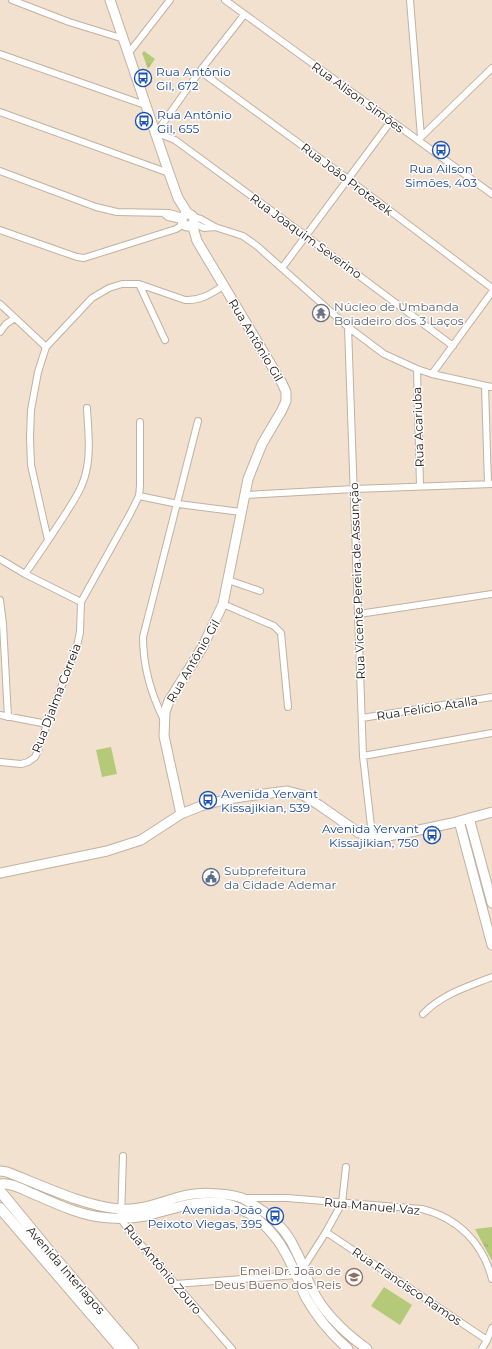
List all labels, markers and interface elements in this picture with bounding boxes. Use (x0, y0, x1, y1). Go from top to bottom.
street label: Rua Alison Simões (309, 58, 407, 136)
place label: Rua Antônio Gil, 672 (156, 64, 231, 93)
bus stop icon: Rua Antônio Gil, 672 (133, 68, 153, 88)
place label: Rua Antônio Gil, 655 (157, 107, 232, 136)
bus stop icon: Rua Antônio Gil, 655 (134, 111, 154, 131)
street label: Rua João Protezek (298, 140, 396, 219)
bus stop icon: Rua Ailson Simões, 403 (431, 140, 451, 160)
place label: Rua Ailson Simões, 403 (405, 161, 477, 190)
street label: Rua Joaquim Severino (247, 190, 365, 282)
street label: Rua Antônio Gil (225, 296, 287, 384)
place label: Núcleo de Umbanda Boiadeiro dos 3 Laços (334, 299, 464, 328)
temple icon: Núcleo de Umbanda Boiadeiro dos 3 Laços (311, 303, 331, 323)
street label: Rua Acariuba (409, 386, 427, 468)
street label: Rua Vicente Pereira de Assunção (346, 482, 368, 680)
street label: Rua Antônio Gil (163, 617, 223, 705)
street label: Rua Djalma Correia (28, 641, 84, 755)
street label: Rua Felício Atalla (375, 693, 479, 723)
place label: Avenida Yervant Kissajikian, 539 (221, 786, 318, 815)
bus stop icon: Avenida Yervant Kissajikian, 539 (198, 790, 218, 810)
place label: Avenida Yervant Kissajikian, 750 (322, 821, 419, 850)
bus stop icon: Avenida Yervant Kissajikian, 750 (422, 825, 442, 845)
place label: Subprefeitura da Cidade Ademar (224, 863, 337, 892)
public building icon: Subprefeitura da Cidade Ademar (201, 867, 221, 887)
street label: Rua Manuel Vaz (323, 1194, 421, 1218)
place label: Avenida João Peixoto Viegas, 395 (148, 1202, 262, 1231)
bus stop icon: Avenida João Peixoto Viegas, 395 (265, 1206, 285, 1226)
street label: Rua Antônio Zouro (121, 1221, 205, 1317)
street label: Avenida Interlagos (24, 1223, 108, 1317)
street label: Rua Francisco Ramos (349, 1244, 465, 1328)
place label: Emei Dr. João de Deus Bueno dos Reis (214, 1263, 341, 1292)
school or university icon: Emei Dr. João de Deus Bueno dos Reis (344, 1267, 364, 1287)

